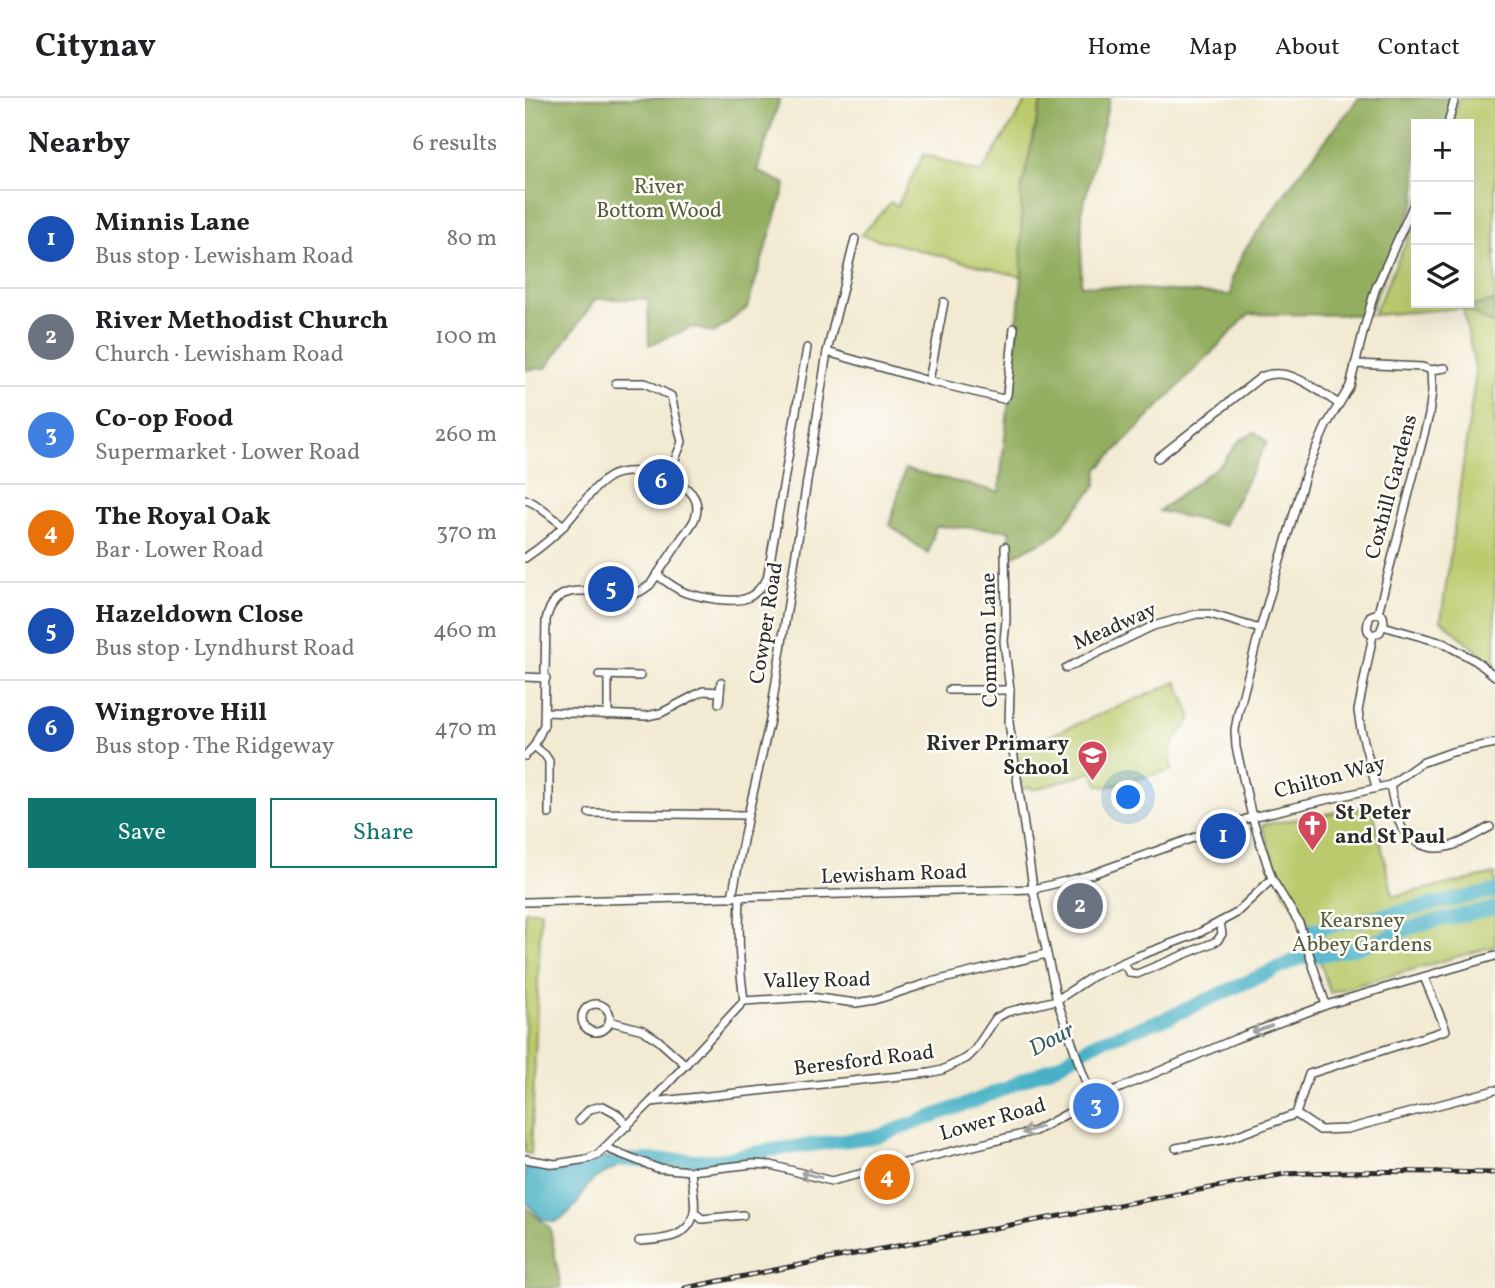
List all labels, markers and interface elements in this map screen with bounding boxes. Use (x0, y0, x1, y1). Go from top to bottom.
text: Citynav (35, 25, 156, 71)
text: Home (1087, 31, 1151, 65)
text: Map (1189, 31, 1237, 65)
text: About (1275, 31, 1340, 65)
text: Contact (1378, 31, 1460, 65)
map controls (1411, 119, 1474, 308)
button: + (1411, 119, 1474, 182)
text: Nearby (28, 123, 130, 165)
text: 6 results (413, 128, 497, 160)
park label: River Bottom Wood (596, 173, 722, 226)
button: − (1411, 182, 1474, 245)
text: Minnis Lane (95, 205, 250, 241)
text: 1 (46, 223, 56, 255)
text: 80 m (447, 223, 497, 255)
text: Bus stop · Lewisham Road (95, 241, 354, 273)
button: layers (1411, 245, 1474, 308)
text: River Methodist Church (95, 303, 388, 339)
text: 2 (45, 321, 57, 353)
text: 100 m (435, 321, 497, 353)
text: Church · Lewisham Road (95, 339, 344, 371)
text: Co-op Food (95, 401, 233, 437)
street label: Coxhill Gardens (1359, 411, 1425, 563)
text: 3 (45, 419, 57, 451)
text: 260 m (434, 419, 497, 451)
text: Supermarket · Lower Road (95, 437, 360, 469)
pin: 6 (638, 456, 684, 508)
text: The Royal Oak (95, 499, 271, 535)
text: 4 (44, 517, 58, 549)
text: 370 m (436, 517, 497, 549)
text: Bar · Lower Road (95, 535, 264, 567)
street label: Cowper Road (743, 560, 791, 686)
pin: 5 (588, 563, 634, 615)
street label: Common Lane (974, 572, 1006, 708)
street label: Meadway (1069, 595, 1162, 658)
text: Hazeldown Close (95, 597, 304, 633)
text: 5 (45, 615, 57, 647)
text: 460 m (433, 615, 497, 647)
text: Bus stop · Lyndhurst Road (95, 633, 355, 665)
text: Wingrove Hill (95, 695, 267, 731)
text: 6 (45, 713, 57, 745)
text: 470 m (434, 713, 497, 745)
place label: River Primary School (926, 730, 1069, 783)
text: Bus stop · The Ridgeway (95, 731, 334, 763)
school or university icon: River Primary School (1075, 739, 1109, 783)
street label: Chilton Way (1271, 749, 1389, 807)
your location (1111, 780, 1145, 814)
button: Save (28, 798, 256, 868)
button: Share (270, 798, 497, 868)
place label: St Peter and St Paul (1335, 799, 1446, 852)
church icon: St Peter and St Paul (1295, 808, 1329, 852)
pin: 1 (1200, 810, 1246, 862)
street label: Lewisham Road (820, 858, 968, 892)
pin: 2 (1057, 880, 1103, 932)
park label: Kearsney Abbey Gardens (1292, 907, 1432, 960)
street label: Valley Road (763, 966, 871, 996)
water label: Dour (1023, 1015, 1081, 1065)
one-way arrow (1251, 1024, 1273, 1036)
street label: Beresford Road (792, 1038, 936, 1084)
pin: 3 (1073, 1080, 1119, 1132)
street label: Lower Road (937, 1091, 1049, 1149)
one-way arrow (1021, 1125, 1043, 1138)
pin: 4 (864, 1151, 910, 1203)
one-way arrow (800, 1168, 823, 1181)

